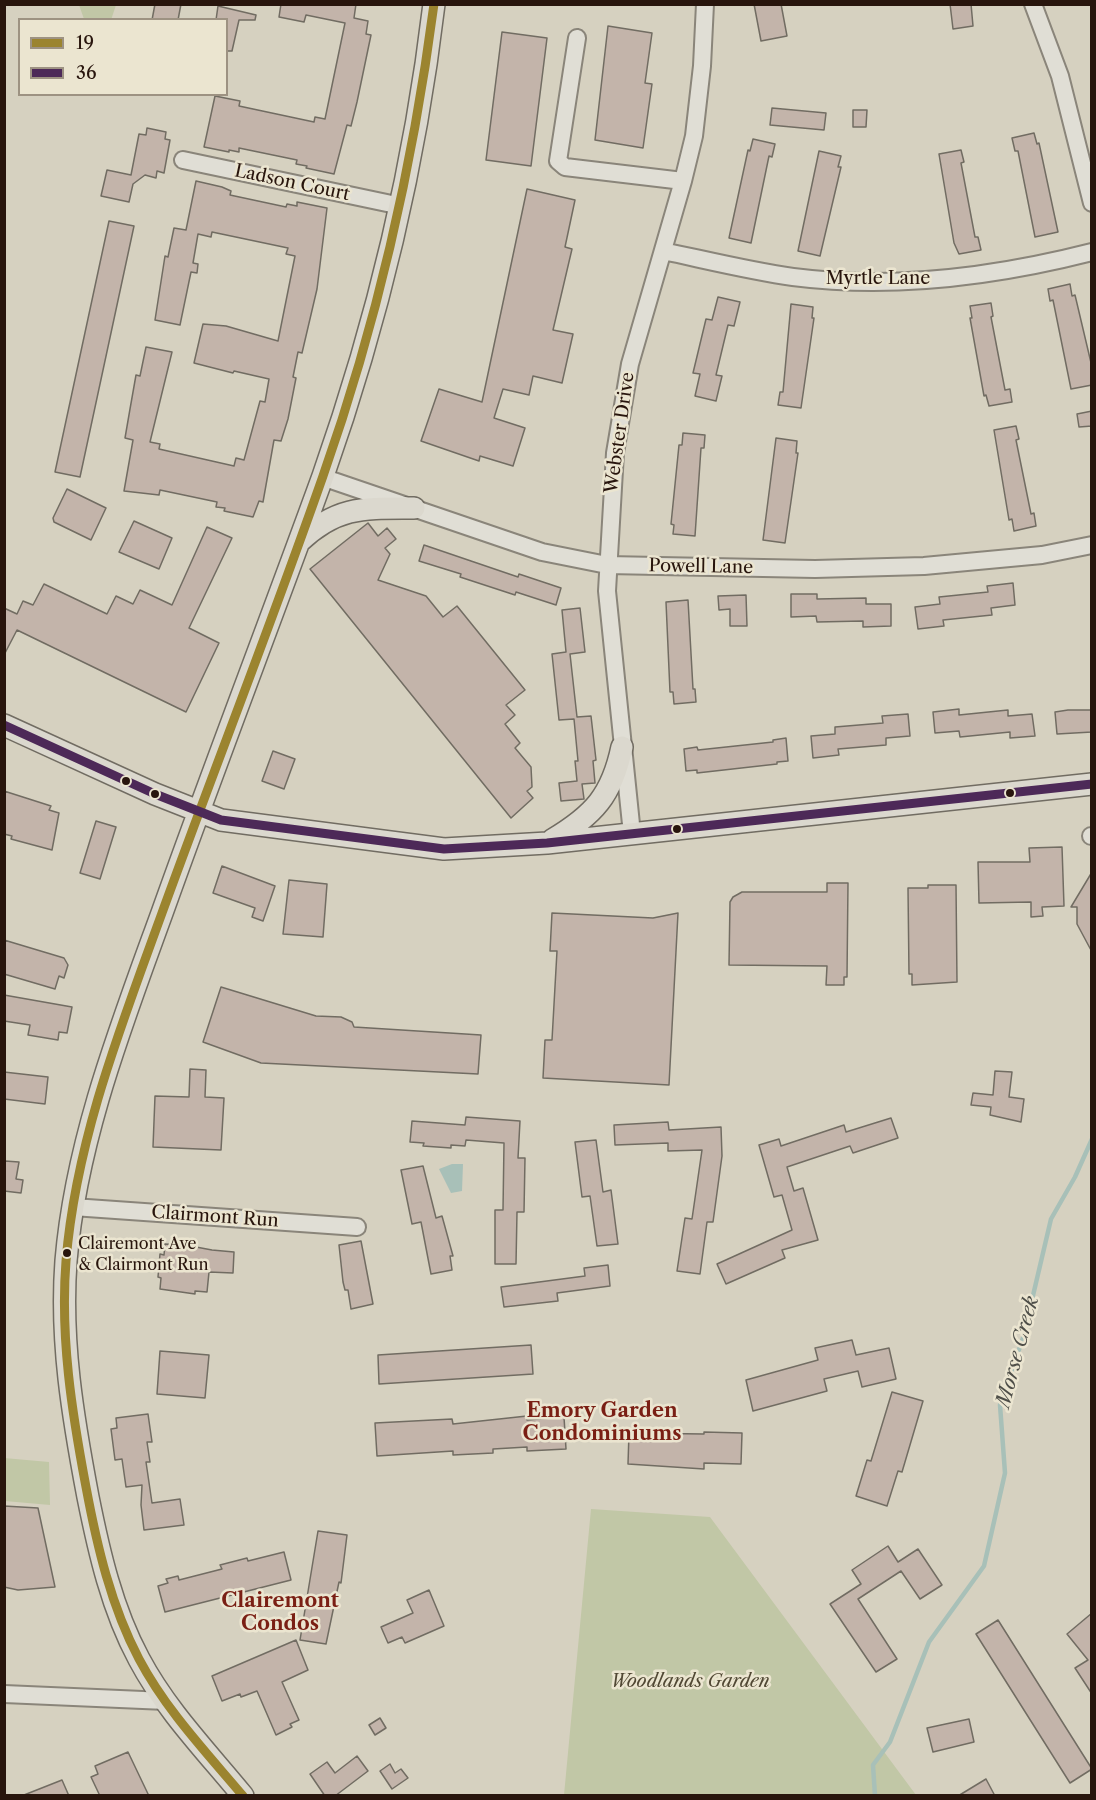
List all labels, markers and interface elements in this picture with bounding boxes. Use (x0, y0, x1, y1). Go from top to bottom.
legend (18, 18, 228, 96)
text: 19 (76, 32, 94, 54)
text: 36 (76, 62, 96, 84)
street label: Ladson Court (232, 160, 352, 206)
street label: Myrtle Lane (826, 268, 930, 290)
street label: Webster Drive (601, 371, 639, 495)
street label: Powell Lane (649, 555, 753, 579)
unlabelled marker (120, 775, 132, 787)
unlabelled marker (1004, 787, 1016, 799)
unlabelled marker (149, 788, 161, 800)
unlabelled marker (671, 823, 683, 835)
street label: Clairmont Run (151, 1202, 279, 1232)
place label: Clairemont Ave & Clairmont Run (78, 1234, 208, 1272)
marker: Clairemont Ave & Clairmont Run (61, 1247, 73, 1259)
water label: Morse Creek (992, 1294, 1044, 1410)
district label: Emory Garden Condominiums (523, 1399, 681, 1446)
district label: Clairemont Condos (221, 1589, 339, 1636)
park label: Woodlands Garden (610, 1671, 770, 1693)

